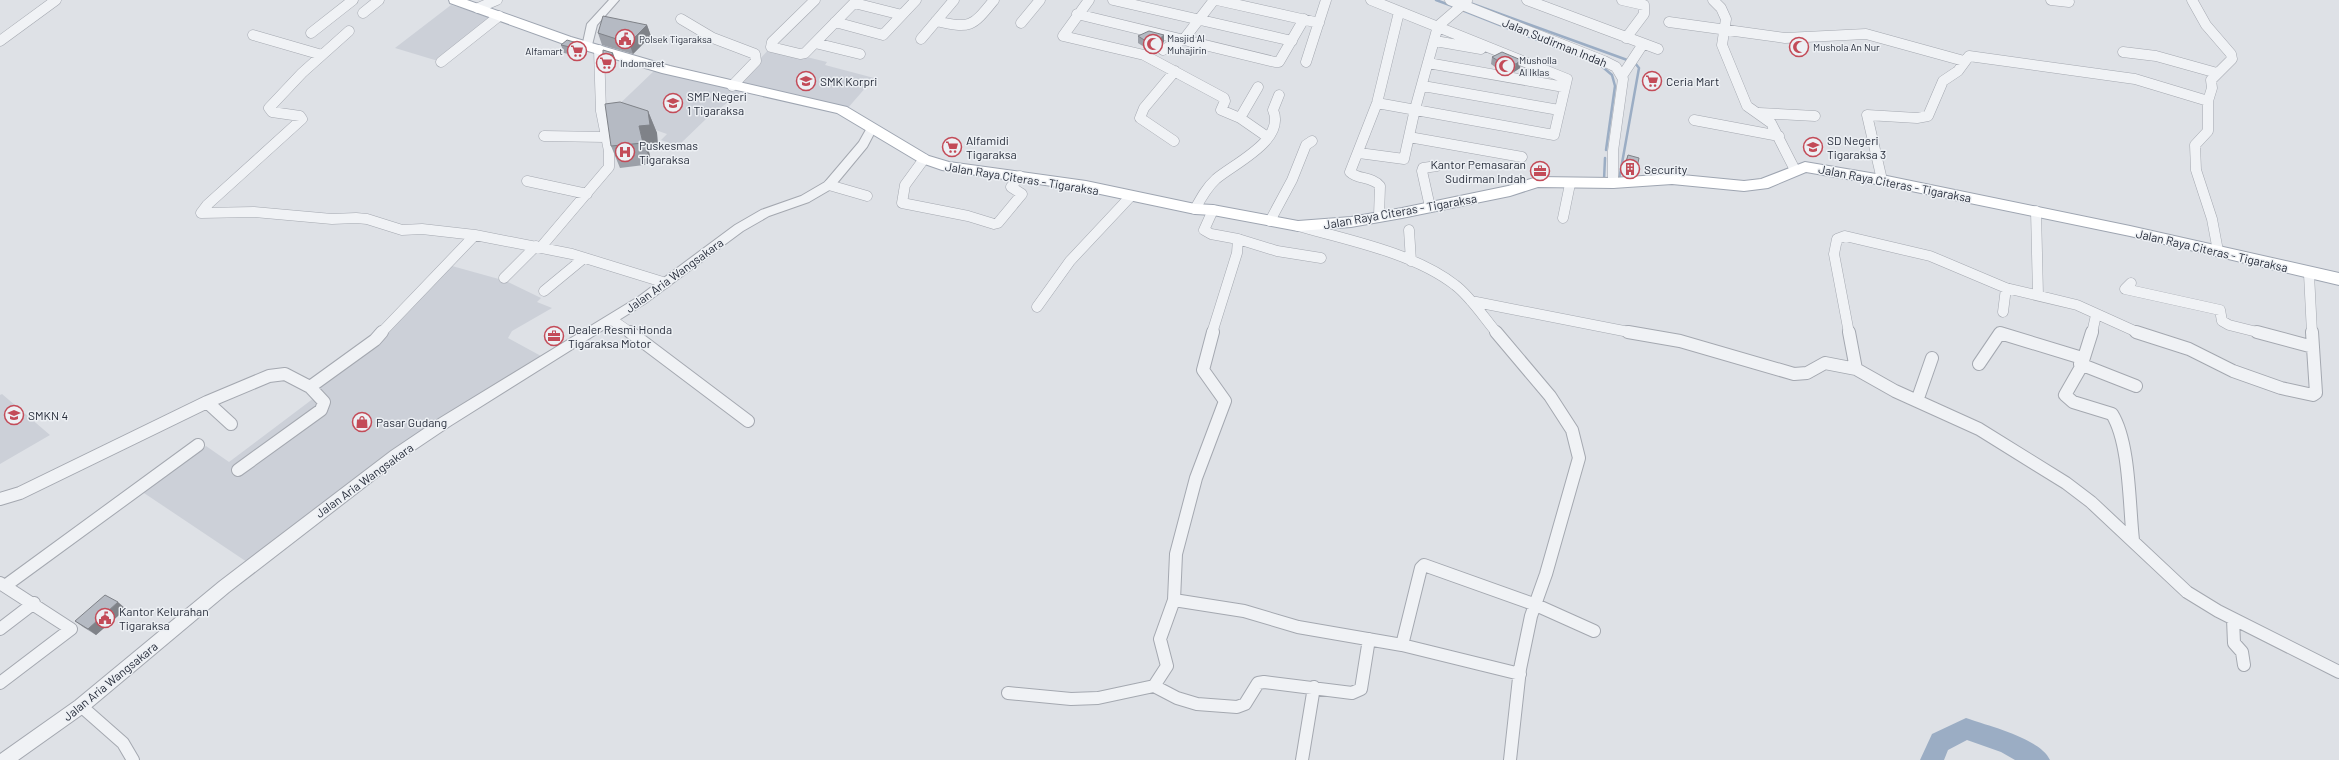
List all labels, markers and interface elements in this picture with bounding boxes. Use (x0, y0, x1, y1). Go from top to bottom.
street label: Jalan Sudirman Indah (1501, 15, 1609, 69)
public building icon: Polsek Tigaraksa (614, 28, 636, 50)
place label: Masjid Al Muhajirin (1167, 32, 1207, 56)
place label: Polsek Tigaraksa (639, 33, 712, 45)
mosque icon: Masjid Al Muhajirin (1142, 33, 1164, 55)
mosque icon: Mushola An Nur (1788, 36, 1810, 58)
supermarket icon: Alfamart (566, 40, 588, 62)
place label: Mushola An Nur (1813, 41, 1880, 53)
place label: Alfamart (525, 45, 563, 57)
supermarket icon: Indomaret (595, 52, 617, 74)
place label: Musholla Al Iklas (1519, 54, 1557, 78)
mosque icon: Musholla Al Iklas (1494, 55, 1516, 77)
place label: Indomaret (620, 57, 665, 69)
school or university icon: SMK Korpri (795, 70, 817, 92)
supermarket icon: Ceria Mart (1641, 70, 1663, 92)
place label: SMK Korpri (820, 74, 877, 88)
place label: Ceria Mart (1666, 74, 1719, 88)
place label: SMP Negeri 1 Tigaraksa (687, 89, 747, 117)
school or university icon: SMP Negeri 1 Tigaraksa (662, 92, 684, 114)
place label: Alfamidi Tigaraksa (966, 133, 1017, 161)
place label: SD Negeri Tigaraksa 3 (1827, 133, 1886, 161)
supermarket icon: Alfamidi Tigaraksa (941, 136, 963, 158)
school or university icon: SD Negeri Tigaraksa 3 (1802, 136, 1824, 158)
place label: Puskesmas Tigaraksa (639, 138, 698, 166)
hospital icon: Puskesmas Tigaraksa (614, 141, 636, 163)
place label: Kantor Pemasaran Sudirman Indah (1430, 157, 1526, 185)
building icon: Security (1619, 158, 1641, 180)
street label: Jalan Raya Citeras - Tigaraksa (944, 159, 1100, 197)
office icon: Kantor Pemasaran Sudirman Indah (1529, 160, 1551, 182)
street label: Jalan Raya Citeras - Tigaraksa (1817, 161, 1973, 205)
place label: Security (1644, 162, 1688, 176)
street label: Jalan Raya Citeras - Tigaraksa (1322, 191, 1478, 231)
street label: Jalan Raya Citeras - Tigaraksa (2135, 226, 2289, 274)
street label: Jalan Aria Wangsakara (622, 235, 726, 315)
place label: Dealer Resmi Honda Tigaraksa Motor (568, 322, 672, 350)
office icon: Dealer Resmi Honda Tigaraksa Motor (543, 325, 565, 347)
school or university icon: SMKN 4 (3, 404, 25, 426)
place label: SMKN 4 (28, 408, 68, 422)
shop icon: Pasar Gudang (351, 411, 373, 433)
place label: Pasar Gudang (376, 415, 447, 429)
street label: Jalan Aria Wangsakara (312, 440, 416, 520)
place label: Kantor Kelurahan Tigaraksa (119, 604, 209, 632)
public building icon: Kantor Kelurahan Tigaraksa (94, 607, 116, 629)
street label: Jalan Aria Wangsakara (60, 639, 160, 723)

